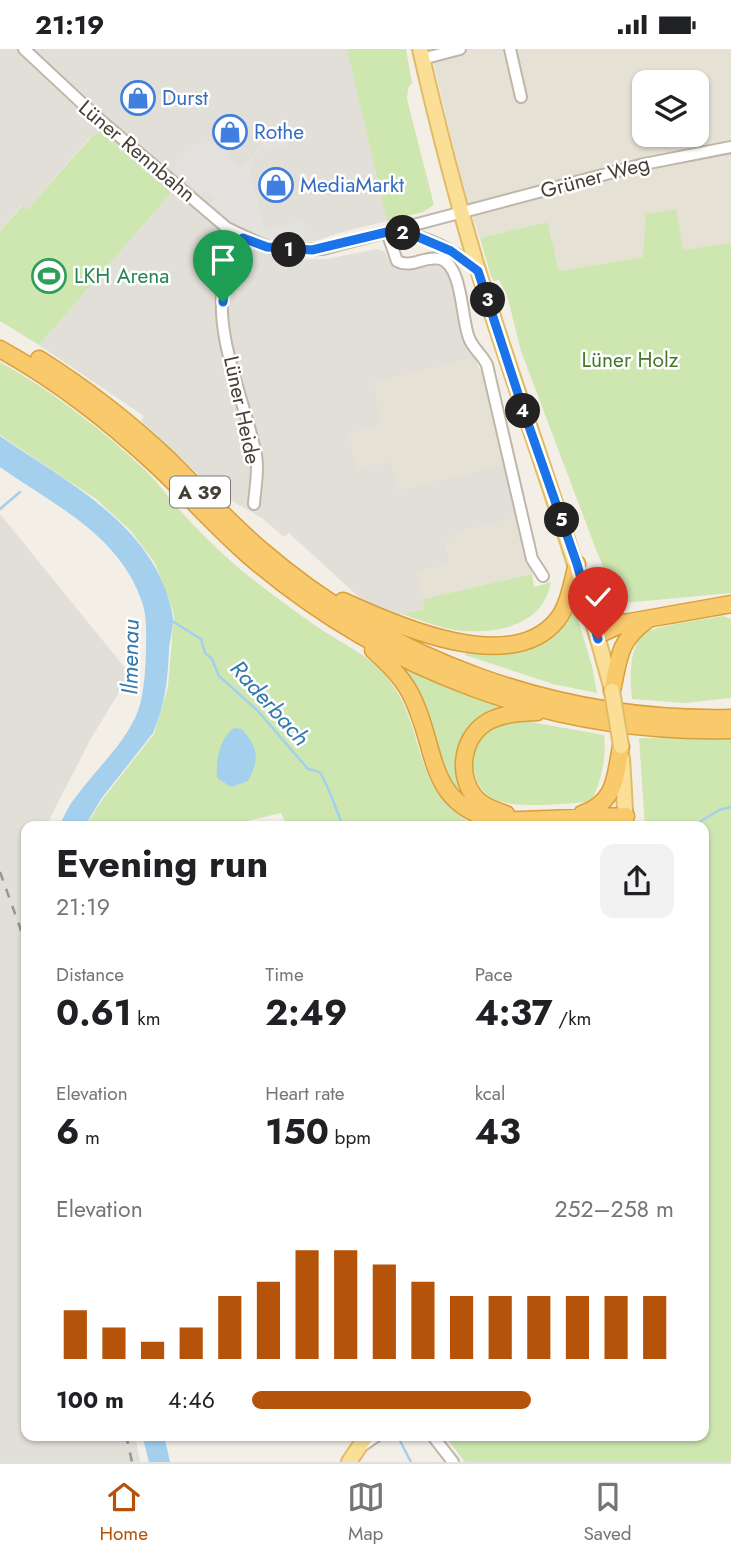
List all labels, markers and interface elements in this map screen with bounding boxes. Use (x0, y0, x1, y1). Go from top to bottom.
text: 21:19 (35, 6, 104, 44)
map controls (632, 70, 709, 147)
button: layers (632, 70, 709, 147)
shop icon: Durst (119, 79, 157, 117)
place label: Durst (162, 83, 208, 113)
street label: Lüner Rennbahn (72, 93, 202, 209)
shop icon: Rothe (211, 113, 249, 151)
place label: Rothe (254, 117, 304, 147)
street label: Grüner Weg (537, 148, 653, 206)
shop icon: MediaMarkt (257, 166, 295, 204)
place label: MediaMarkt (300, 170, 404, 200)
pin: 2 (386, 215, 420, 251)
text: 2 (396, 219, 409, 246)
pin (193, 230, 253, 302)
pin: 1 (272, 233, 306, 267)
text: 1 (284, 236, 293, 263)
icon: arrive (204, 241, 242, 279)
sports icon: LKH Arena (30, 257, 68, 295)
place label: LKH Arena (74, 261, 169, 291)
pin: 3 (470, 282, 505, 317)
text: 3 (482, 286, 493, 313)
park label: Lüner Holz (582, 345, 679, 375)
street label: Lüner Heide (216, 353, 268, 467)
pin: 4 (505, 393, 540, 429)
text: 4 (516, 397, 529, 424)
road number: A 39 (170, 477, 230, 507)
pin: 5 (544, 503, 580, 538)
text: 5 (555, 506, 568, 533)
pin (568, 567, 628, 639)
icon: check (579, 578, 617, 616)
water label: Ilmenau (112, 619, 148, 695)
water label: Raderbach (222, 653, 318, 753)
text: Evening run (56, 836, 268, 891)
button: share (600, 844, 674, 918)
text: 21:19 (56, 890, 110, 924)
text: Distance (56, 961, 124, 988)
text: Time (265, 961, 304, 988)
text: Pace (475, 961, 513, 988)
text: 0.61 (56, 988, 132, 1038)
text: 2:49 (265, 988, 347, 1038)
text: 4:37 (475, 988, 553, 1038)
text: km (132, 1005, 161, 1032)
text: /km (553, 1005, 591, 1032)
text: Elevation (56, 1080, 128, 1107)
text: Heart rate (265, 1080, 345, 1107)
text: kcal (475, 1080, 505, 1107)
text: 6 (56, 1107, 79, 1157)
text: 150 (265, 1107, 329, 1157)
text: 43 (475, 1107, 521, 1157)
text: m (79, 1124, 100, 1151)
text: bpm (329, 1124, 371, 1151)
text: Elevation (56, 1192, 143, 1226)
text: 252–258 m (554, 1192, 674, 1226)
text: 100 m (56, 1383, 124, 1417)
text: 4:46 (168, 1383, 215, 1417)
tab: Home (99, 1478, 148, 1547)
tab: Map (347, 1478, 385, 1547)
tab: Saved (583, 1478, 632, 1547)

